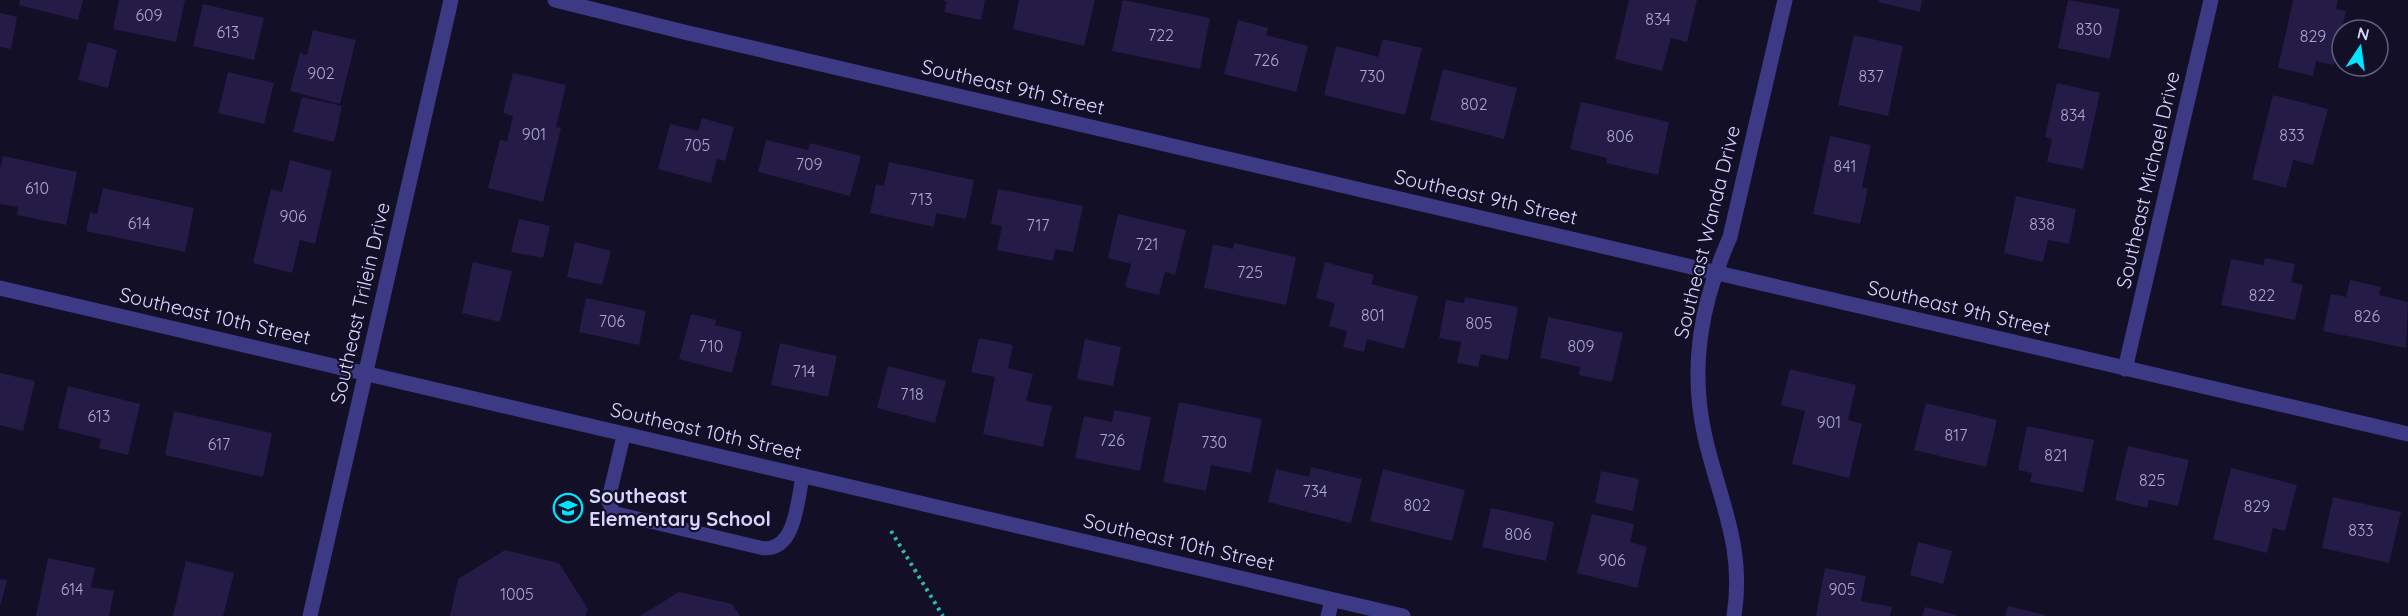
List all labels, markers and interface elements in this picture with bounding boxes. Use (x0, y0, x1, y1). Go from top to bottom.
house number: 609 (135, 5, 163, 25)
house number: 834 (1645, 9, 1671, 29)
north arrow (2330, 18, 2390, 78)
house number: 830 (2076, 19, 2102, 39)
house number: 613 (217, 22, 239, 42)
text: N (2355, 22, 2371, 44)
house number: 722 (1148, 25, 1174, 45)
house number: 829 (2300, 26, 2326, 46)
house number: 726 (1253, 50, 1279, 70)
street label: Southeast 9th Street (919, 53, 1107, 120)
house number: 902 (307, 63, 335, 83)
house number: 730 (1359, 66, 1385, 86)
house number: 837 (1858, 66, 1884, 86)
street label: Southeast Michael Drive (2110, 69, 2185, 291)
house number: 802 (1460, 94, 1488, 114)
house number: 834 (2060, 105, 2086, 125)
street label: Southeast Wanda Drive (1668, 123, 1745, 341)
house number: 901 (522, 124, 546, 144)
house number: 833 (2279, 125, 2305, 145)
house number: 806 (1607, 126, 1634, 146)
house number: 705 (684, 135, 710, 155)
house number: 709 (796, 154, 822, 174)
house number: 841 (1834, 156, 1856, 176)
street label: Southeast 9th Street (1392, 163, 1580, 230)
house number: 610 (25, 178, 49, 198)
house number: 713 (909, 189, 933, 209)
street label: Southeast Trilein Drive (324, 200, 395, 406)
house number: 906 (279, 206, 307, 226)
house number: 614 (128, 213, 150, 233)
house number: 838 (2029, 214, 2055, 234)
house number: 717 (1026, 215, 1050, 235)
house number: 721 (1136, 234, 1159, 254)
house number: 725 (1237, 262, 1263, 282)
street label: Southeast 9th Street (1865, 274, 2053, 341)
street label: Southeast 10th Street (117, 281, 313, 350)
house number: 822 (2249, 285, 2275, 305)
house number: 801 (1361, 305, 1385, 325)
house number: 826 (2354, 306, 2380, 326)
house number: 706 (599, 311, 626, 331)
house number: 805 (1466, 313, 1492, 333)
house number: 710 (699, 336, 723, 356)
house number: 809 (1567, 336, 1595, 356)
house number: 714 (792, 361, 816, 381)
house number: 718 (900, 384, 924, 404)
street label: Southeast 10th Street (608, 396, 804, 465)
house number: 613 (88, 406, 110, 426)
house number: 901 (1817, 412, 1841, 432)
house number: 817 (1945, 425, 1967, 445)
house number: 726 (1099, 430, 1125, 450)
house number: 730 (1201, 432, 1227, 452)
house number: 617 (208, 434, 230, 454)
house number: 821 (2044, 445, 2068, 465)
house number: 825 (2139, 470, 2165, 490)
house number: 734 (1302, 481, 1328, 501)
place label: Southeast Elementary School (589, 483, 771, 531)
school or university icon: Southeast Elementary School (552, 492, 584, 524)
house number: 802 (1403, 495, 1431, 515)
house number: 829 (2244, 496, 2270, 516)
street label: Southeast 10th Street (1081, 507, 1277, 576)
house number: 833 (2348, 520, 2374, 540)
house number: 806 (1505, 524, 1532, 544)
house number: 906 (1598, 550, 1626, 570)
house number: 614 (61, 579, 83, 599)
house number: 905 (1828, 579, 1856, 599)
house number: 1005 (500, 584, 534, 604)

